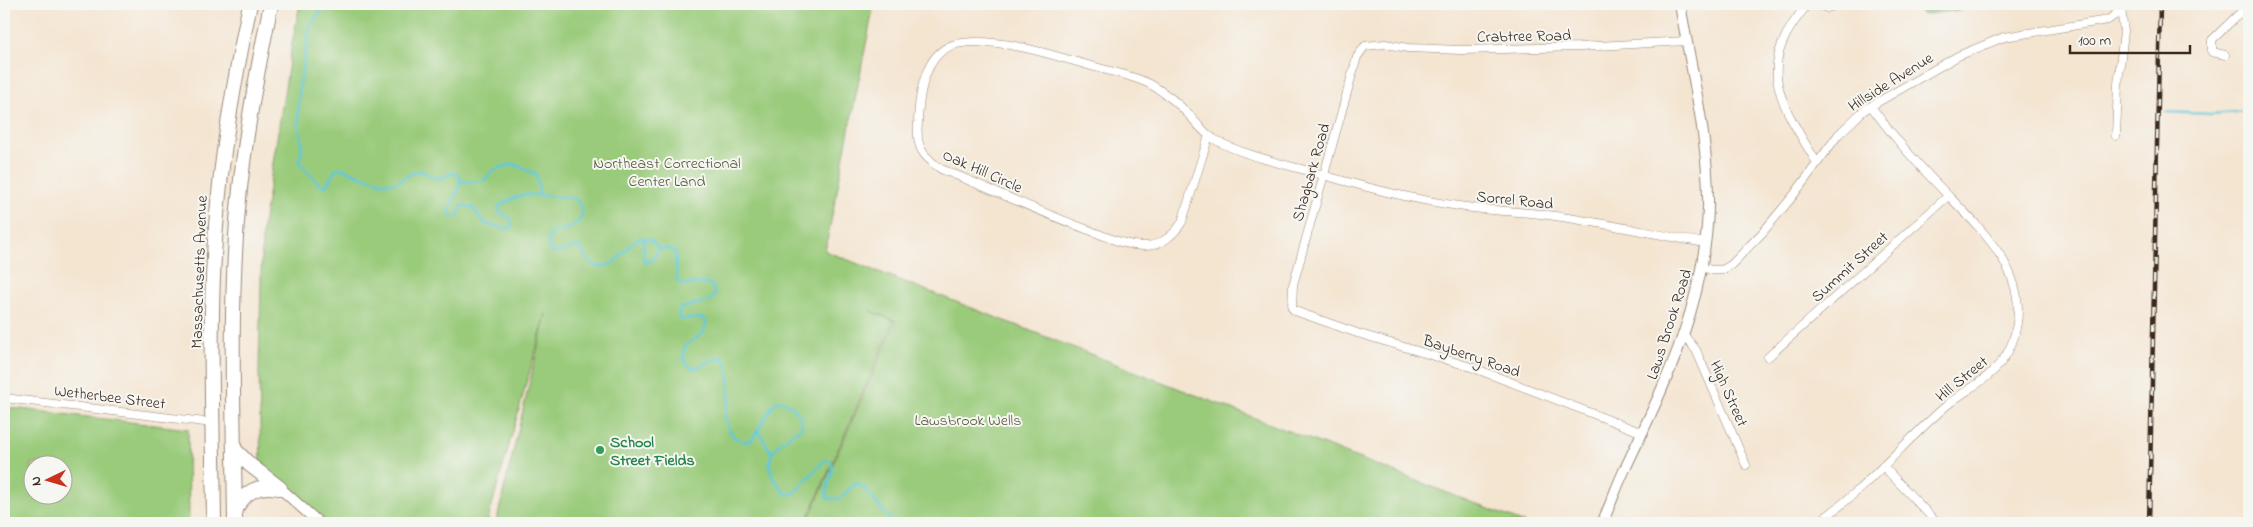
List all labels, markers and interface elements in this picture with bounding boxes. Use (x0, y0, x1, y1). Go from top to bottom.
scale bar (2070, 22, 2190, 54)
street label: Crabtree Road (1477, 24, 1571, 50)
text: 100 m (2078, 30, 2111, 52)
street label: Hillside Avenue (1844, 46, 1939, 118)
street label: Shagbark Road (1286, 121, 1337, 224)
street label: Oak Hill Circle (938, 144, 1027, 200)
park label: Northeast Correctional Center Land (593, 152, 741, 194)
street label: Sorrel Road (1475, 185, 1554, 217)
street label: Massachusetts Avenue (185, 194, 215, 349)
street label: Summit Street (1806, 226, 1895, 309)
street label: Laws Brook Road (1641, 266, 1699, 383)
street label: Bayberry Road (1418, 329, 1523, 385)
street label: Hill Street (1931, 350, 1994, 408)
street label: High Street (1703, 357, 1754, 432)
street label: Wetherbee Street (53, 379, 167, 417)
park label: Lawsbrook Wells (915, 409, 1021, 433)
place label: School Street Fields (610, 431, 695, 473)
marker: School Street Fields (594, 444, 606, 456)
north arrow (22, 454, 72, 504)
text: N (26, 475, 47, 487)

